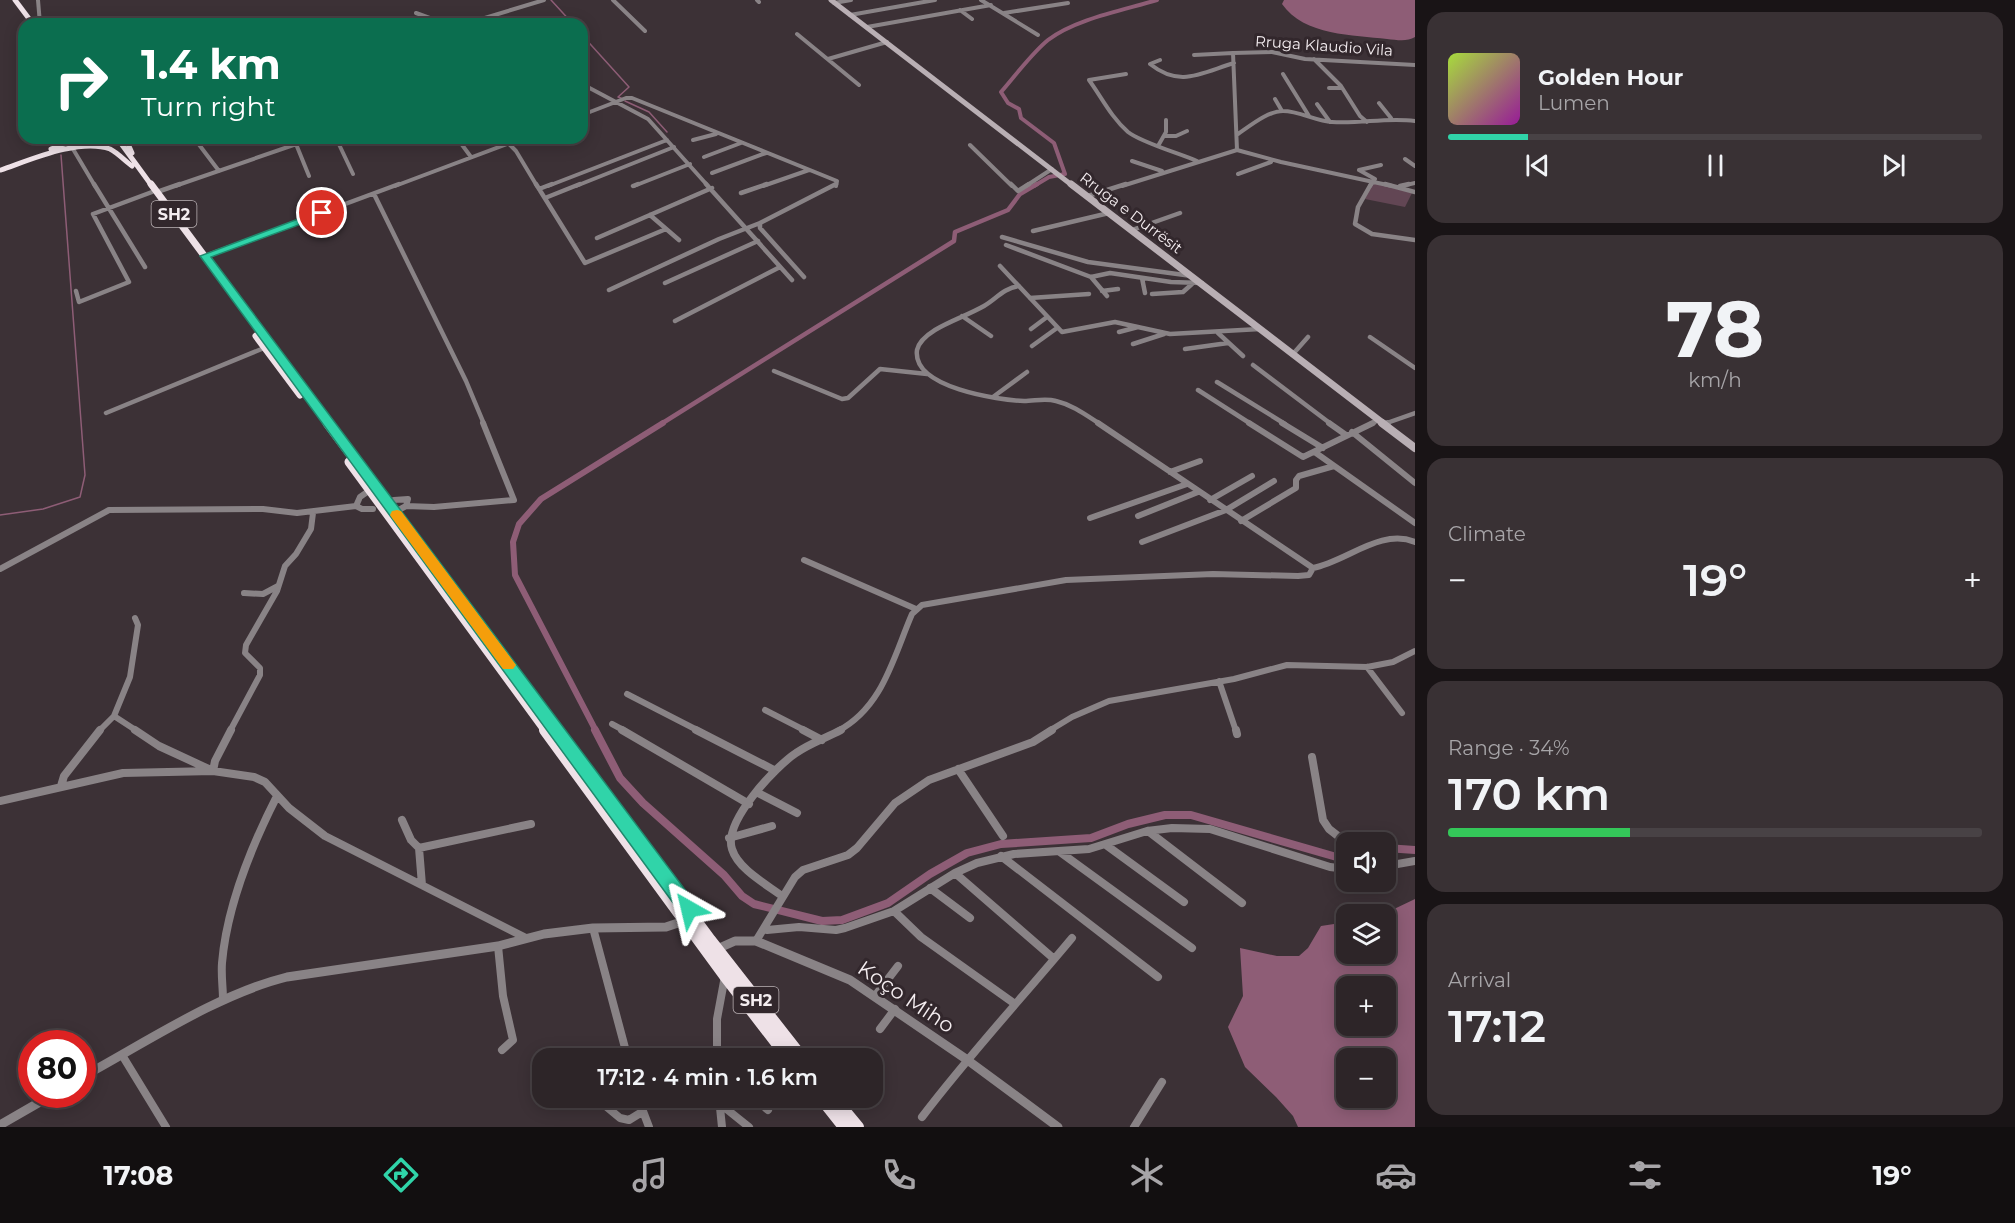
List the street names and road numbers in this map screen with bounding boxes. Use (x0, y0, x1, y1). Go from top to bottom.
street label: Rruga Klaudio Vila (1254, 31, 1394, 60)
street label: Rruga e Durrësit (1076, 168, 1186, 257)
road number: SH2 (152, 201, 196, 227)
street label: Koço Miho (853, 955, 959, 1038)
road number: SH2 (734, 987, 778, 1013)

